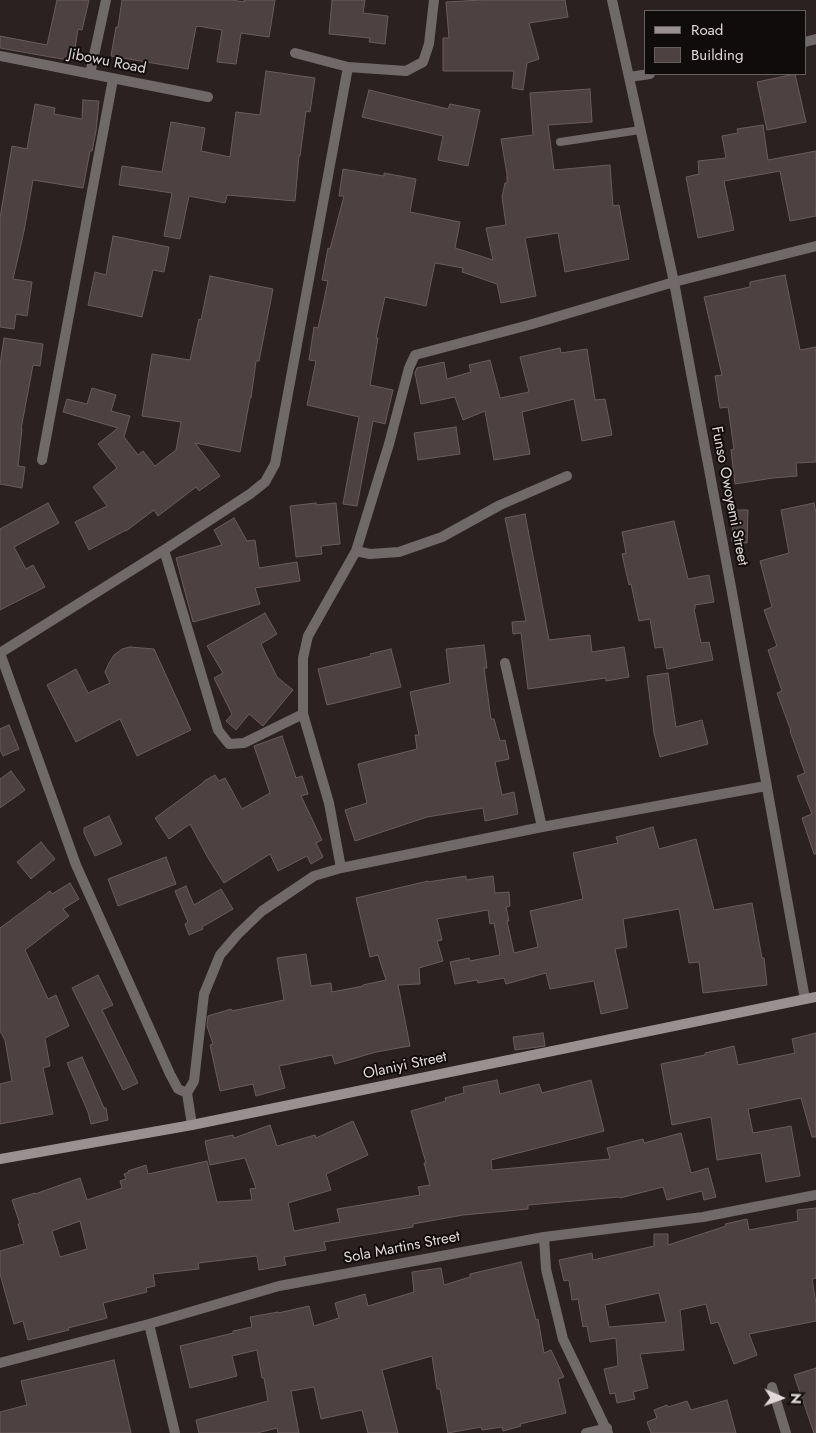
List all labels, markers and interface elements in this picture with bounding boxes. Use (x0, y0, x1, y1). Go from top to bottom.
legend (644, 10, 806, 75)
text: Road (691, 19, 723, 41)
text: Building (691, 44, 743, 66)
street label: Jibowu Road (67, 46, 147, 78)
street label: Funso Owoyemi Street (707, 425, 751, 567)
street label: Olaniyi Street (362, 1048, 448, 1084)
street label: Sola Martins Street (342, 1228, 462, 1268)
north arrow (756, 1373, 806, 1423)
text: N (786, 1393, 806, 1404)

